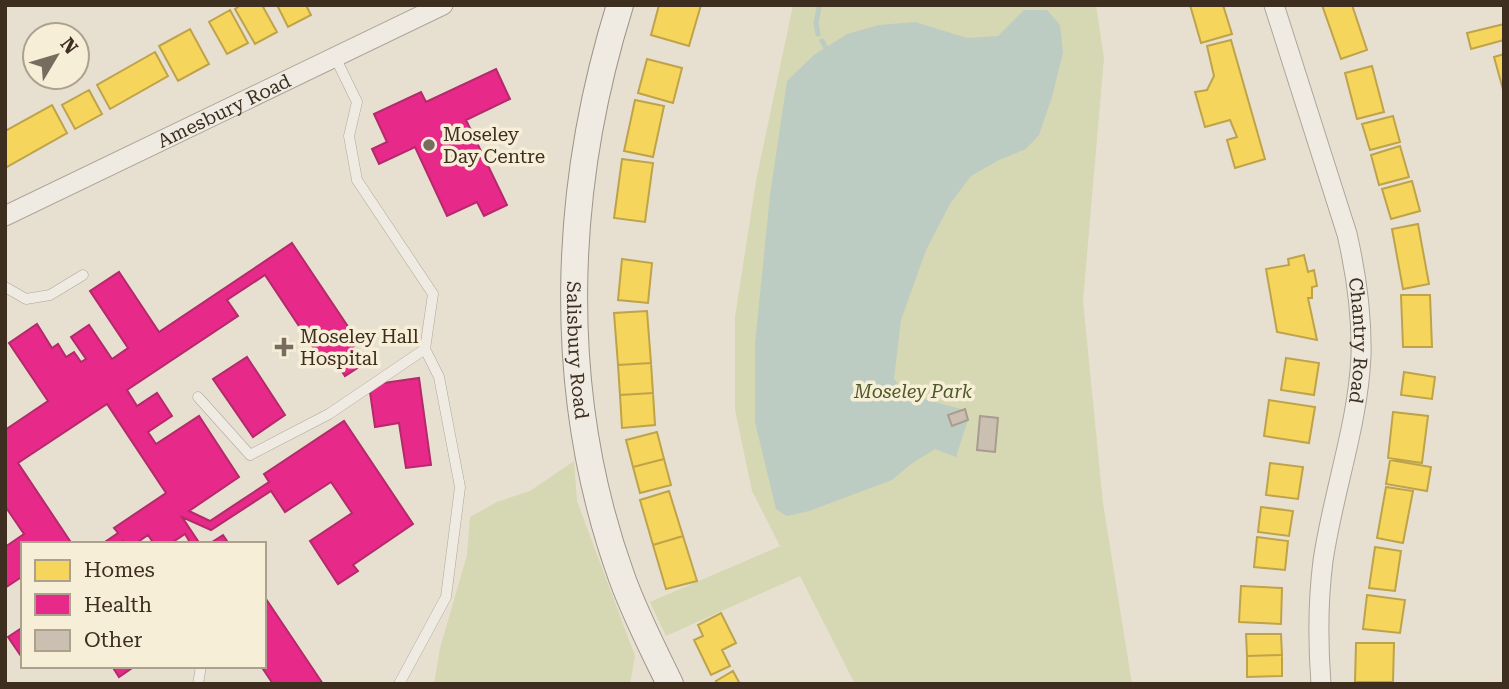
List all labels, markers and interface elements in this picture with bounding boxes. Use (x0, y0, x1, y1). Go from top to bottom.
north arrow (21, 21, 91, 91)
text: N (55, 33, 83, 59)
street label: Amesbury Road (154, 69, 294, 152)
place label: Moseley Day Centre (443, 123, 545, 168)
marker: Moseley Day Centre (421, 137, 437, 153)
street label: Chantry Road (1344, 276, 1373, 405)
street label: Salisbury Road (563, 281, 594, 421)
place label: Moseley Hall Hospital (300, 325, 419, 370)
marker: Moseley Hall Hospital (274, 337, 294, 357)
park label: Moseley Park (853, 380, 973, 403)
legend (21, 542, 266, 668)
text: Homes (84, 558, 155, 582)
text: Health (84, 593, 152, 617)
text: Other (84, 628, 143, 652)

